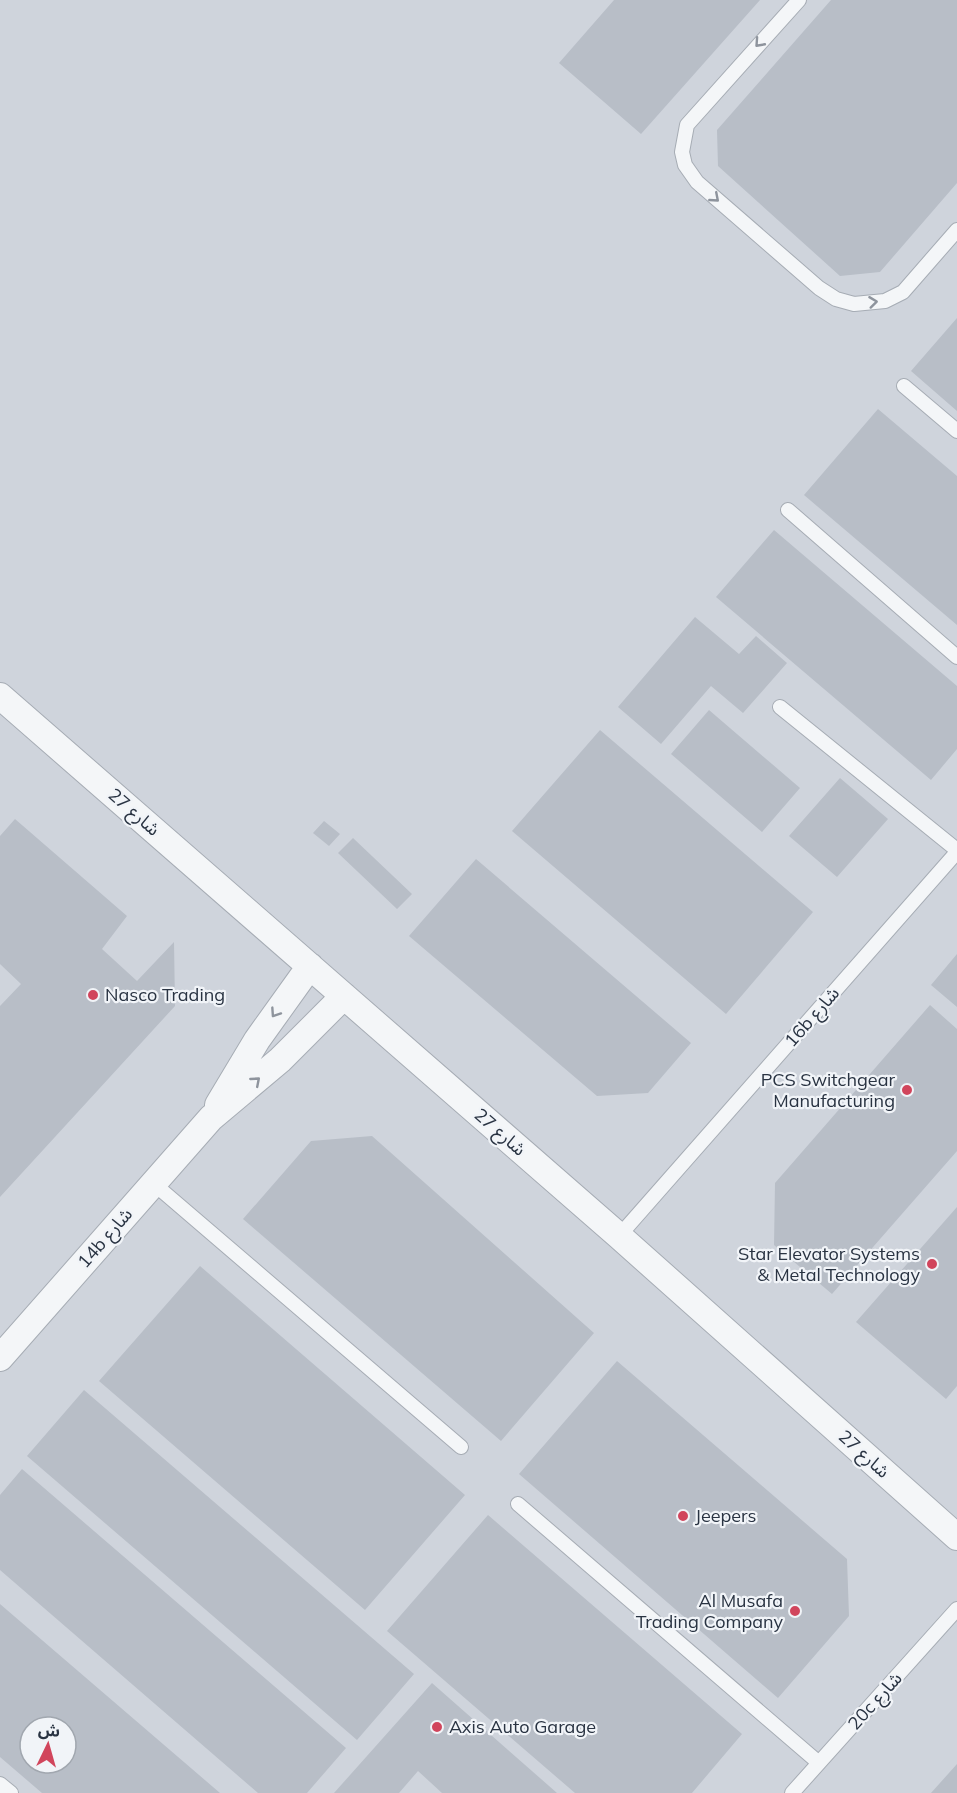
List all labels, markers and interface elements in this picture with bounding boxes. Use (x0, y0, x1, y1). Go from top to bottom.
one-way arrow (755, 37, 766, 47)
one-way arrow (708, 191, 719, 202)
one-way arrow (868, 296, 877, 309)
street label: شارع 27 (102, 783, 165, 843)
street label: 16b شارع (779, 982, 846, 1053)
place label: Nasco Trading (105, 983, 225, 1006)
marker: Nasco Trading (86, 988, 100, 1002)
one-way arrow (272, 1006, 283, 1017)
place label: PCS Switchgear Manufacturing (761, 1068, 895, 1112)
one-way arrow (249, 1077, 260, 1088)
marker: PCS Switchgear Manufacturing (900, 1083, 914, 1097)
street label: شارع 27 (468, 1103, 531, 1163)
street label: 14b شارع (72, 1203, 139, 1274)
place label: Star Elevator Systems & Metal Technology (738, 1242, 920, 1286)
marker: Star Elevator Systems & Metal Technology (925, 1257, 939, 1271)
street label: شارع 27 (832, 1425, 895, 1485)
place label: Jeepers (695, 1504, 757, 1527)
marker: Jeepers (676, 1509, 690, 1523)
place label: Al Musafa Trading Company (636, 1589, 783, 1633)
marker: Al Musafa Trading Company (788, 1604, 802, 1618)
street label: 20c شارع (843, 1667, 909, 1736)
north arrow (18, 1715, 78, 1775)
place label: Axis Auto Garage (449, 1715, 596, 1738)
text: ش (38, 1719, 61, 1741)
marker: Axis Auto Garage (430, 1720, 444, 1734)

